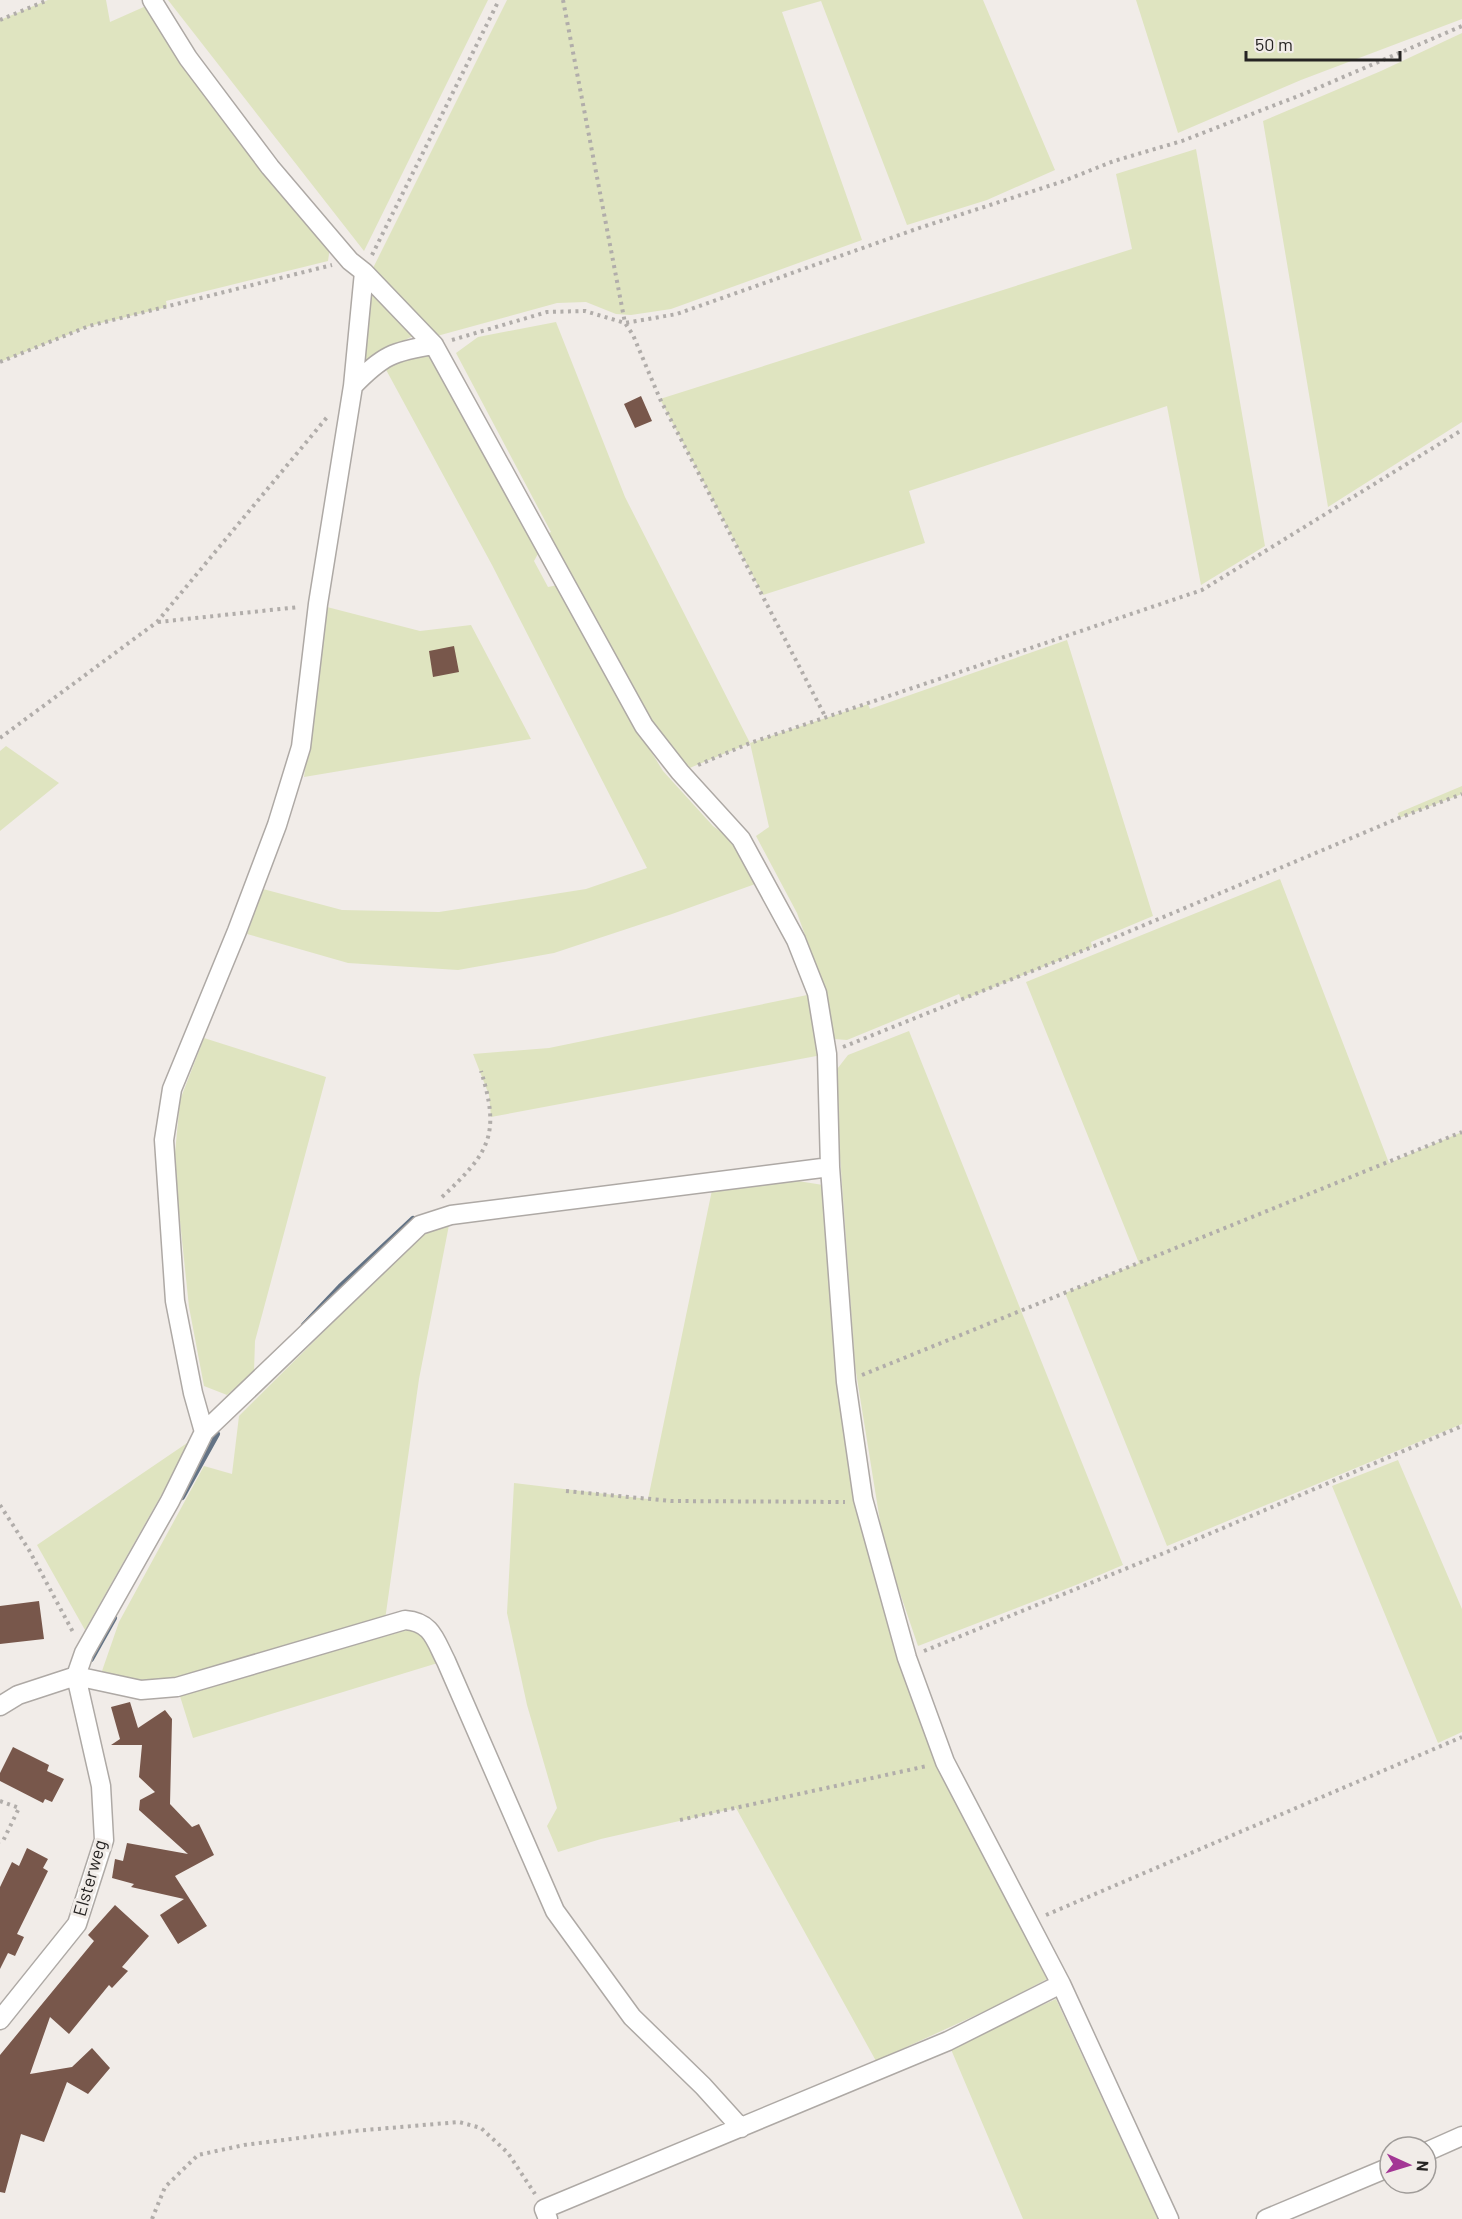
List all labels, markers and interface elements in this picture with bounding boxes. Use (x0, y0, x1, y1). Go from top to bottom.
scale bar (1246, 24, 1400, 62)
text: 50 m (1255, 33, 1293, 55)
street label: Elsterweg (68, 1837, 110, 1918)
north arrow (1378, 2135, 1438, 2195)
text: N (1414, 2160, 1433, 2172)

